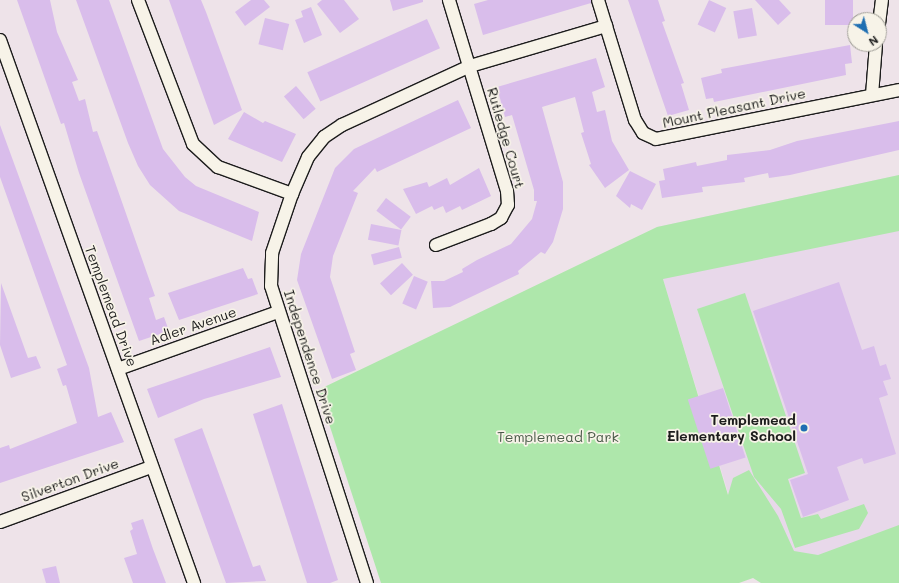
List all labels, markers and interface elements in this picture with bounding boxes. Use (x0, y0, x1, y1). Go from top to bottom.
north arrow (847, 12, 887, 52)
text: N (866, 33, 882, 50)
street label: Mount Pleasant Drive (661, 85, 807, 131)
street label: Rutledge Court (484, 86, 528, 190)
street label: Templemead Drive (81, 243, 141, 369)
street label: Independence Drive (280, 288, 340, 426)
street label: Adler Avenue (147, 303, 239, 349)
place label: Templemead Elementary School (667, 412, 796, 444)
marker: Templemead Elementary School (799, 423, 809, 433)
park label: Templemead Park (497, 429, 619, 445)
street label: Silverton Drive (19, 455, 121, 505)

